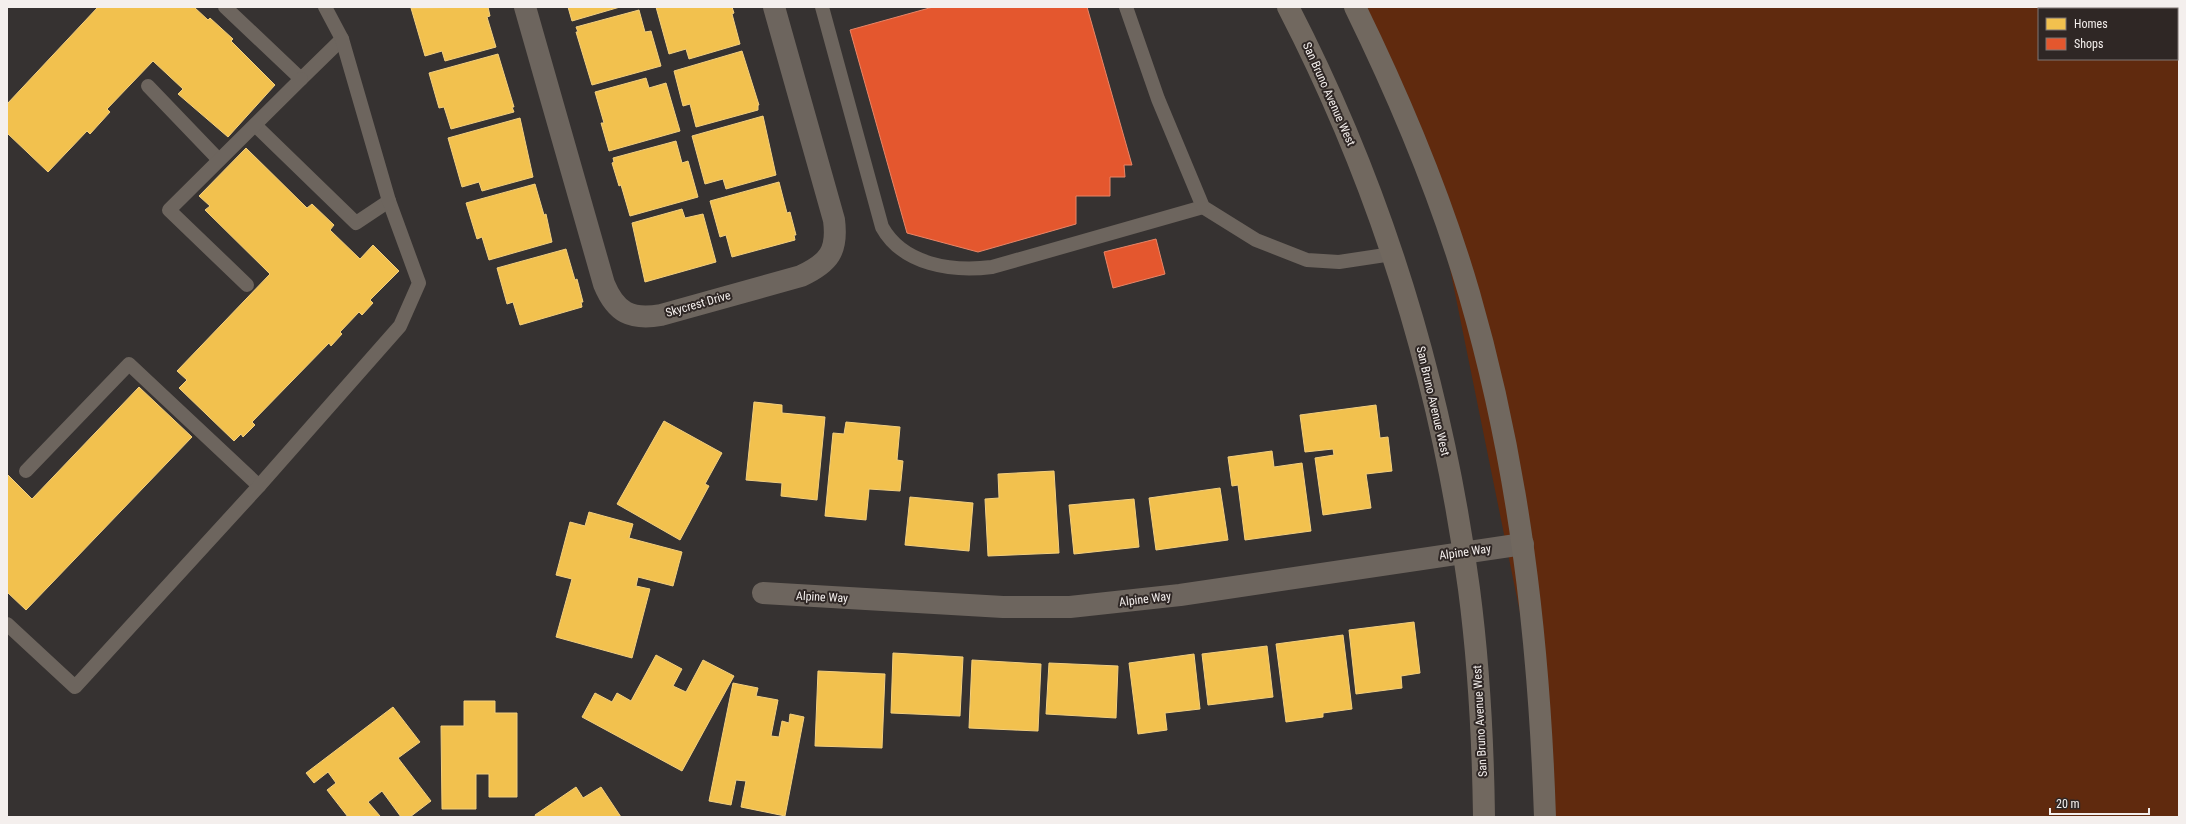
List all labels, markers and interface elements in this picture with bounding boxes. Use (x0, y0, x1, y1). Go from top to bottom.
legend (2038, 8, 2178, 60)
text: Homes (2074, 17, 2108, 31)
text: Shops (2074, 37, 2103, 51)
street label: San Bruno Avenue West (1300, 40, 1358, 148)
street label: Skycrest Drive (664, 288, 732, 320)
street label: San Bruno Avenue West (1414, 345, 1453, 458)
street label: Alpine Way (1438, 541, 1492, 563)
street label: Alpine Way (796, 589, 848, 605)
street label: Alpine Way (1118, 589, 1172, 609)
street label: San Bruno Avenue West (1470, 664, 1490, 777)
scale bar (2050, 790, 2149, 816)
text: 20 m (2056, 797, 2080, 811)

